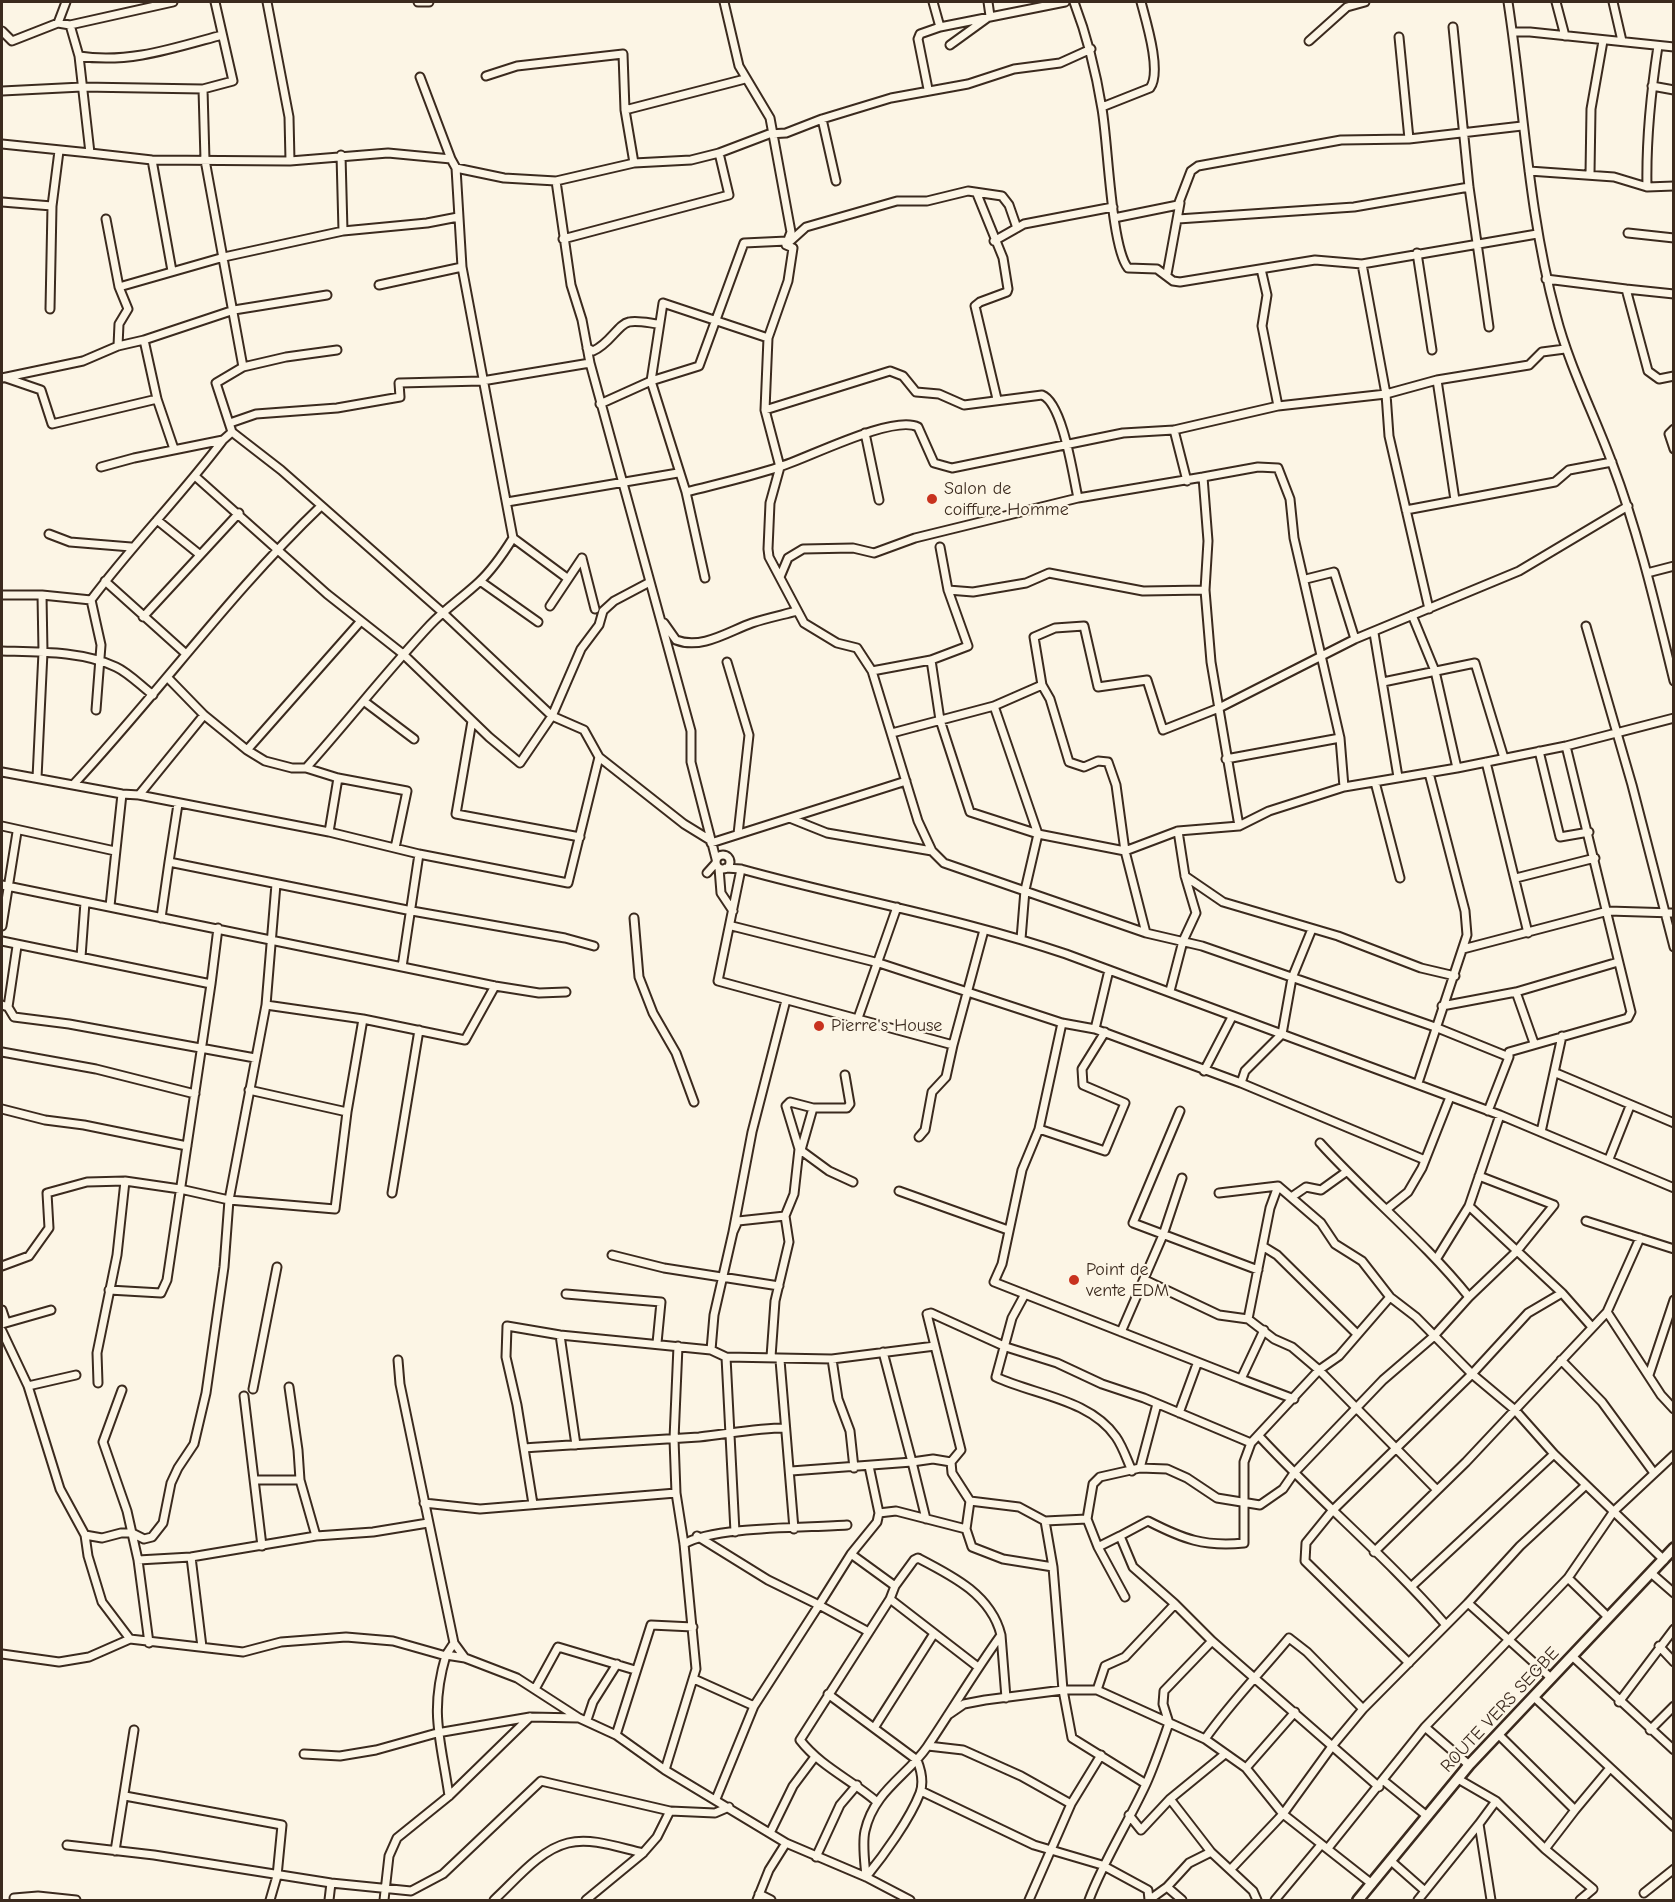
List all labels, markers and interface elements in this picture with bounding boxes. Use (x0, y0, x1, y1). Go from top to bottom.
place label: Salon de coiffure Homme (944, 478, 1069, 520)
marker: Salon de coiffure Homme (925, 492, 939, 506)
place label: Pierre's House (831, 1015, 942, 1037)
marker: Pierre's House (812, 1019, 826, 1033)
place label: Point de vente EDM (1086, 1259, 1169, 1302)
marker: Point de vente EDM (1067, 1273, 1081, 1287)
street label: ROUTE VERS SEGBE (1436, 1643, 1564, 1777)

